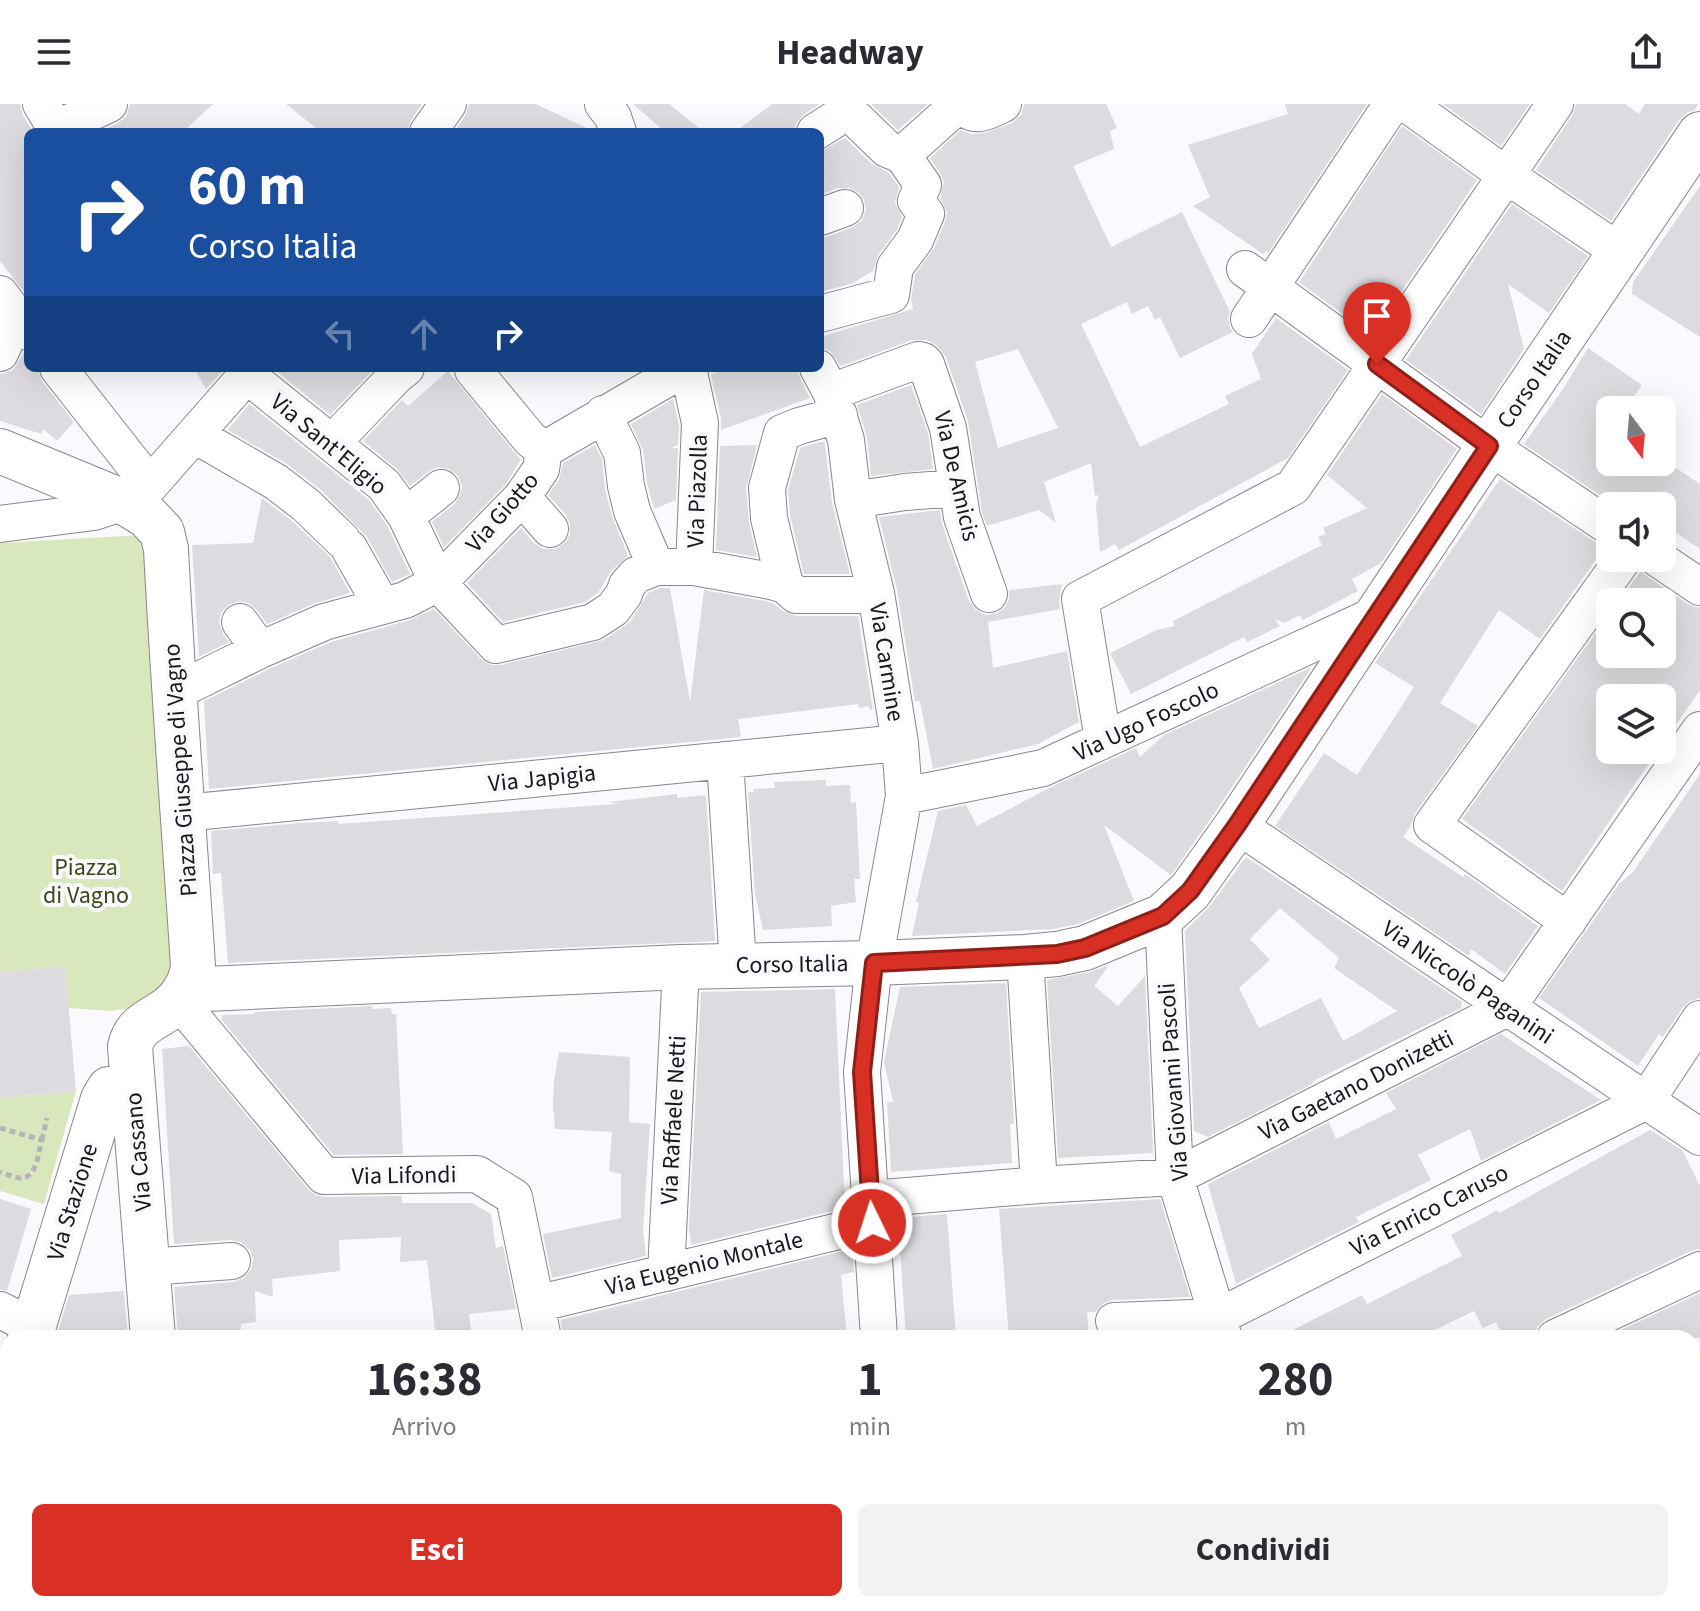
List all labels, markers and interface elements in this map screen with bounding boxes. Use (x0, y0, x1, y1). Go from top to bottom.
text: Headway (776, 27, 924, 78)
icon: menu (32, 30, 76, 74)
icon: share (1624, 30, 1668, 74)
text: 60 m (188, 147, 306, 226)
icon: right (56, 160, 160, 264)
text: Corso Italia (188, 221, 357, 272)
pin (1343, 282, 1411, 364)
icon: arrive (1355, 294, 1399, 338)
icon: left (318, 312, 362, 356)
icon: ahead (402, 312, 446, 356)
icon: right (486, 312, 530, 356)
street label: Corso Italia (1488, 323, 1581, 436)
street label: Via Sant'Eligio (263, 385, 395, 504)
north arrow (1596, 396, 1676, 476)
map controls (1596, 396, 1676, 764)
street label: Via De Amicis (925, 408, 988, 545)
street label: Via Piazolla (678, 433, 717, 549)
street label: Via Giotto (457, 464, 547, 560)
button: sound (1596, 492, 1676, 572)
button: search (1596, 588, 1676, 668)
street label: Via Carmine (860, 600, 913, 724)
street label: Piazza Giuseppe di Vagno (154, 642, 207, 898)
street label: Via Ugo Foscolo (1068, 672, 1225, 771)
button: layers (1596, 684, 1676, 764)
street label: Via Japigia (486, 755, 598, 802)
park label: Piazza di Vagno (43, 850, 129, 913)
street label: Via Niccolò Paganini (1375, 912, 1561, 1053)
street label: Corso Italia (735, 946, 849, 983)
street label: Via Giovanni Pascoli (1149, 982, 1198, 1182)
street label: Via Gaetano Donizetti (1253, 1021, 1460, 1150)
street label: Via Raffaele Netti (652, 1034, 695, 1206)
street label: Via Cassano (116, 1091, 161, 1213)
street label: Via Stazione (38, 1139, 107, 1265)
street label: Via Enrico Caruso (1344, 1155, 1515, 1265)
street label: Via Lifondi (351, 1157, 457, 1194)
position arrow (830, 1181, 914, 1265)
street label: Via Eugenio Montale (602, 1222, 807, 1305)
text: 16:38 (366, 1346, 482, 1414)
text: 1 (857, 1346, 883, 1414)
text: 280 (1257, 1346, 1333, 1414)
text: Arrivo (392, 1408, 457, 1445)
text: min (849, 1408, 891, 1445)
text: m (1285, 1408, 1306, 1445)
button: Esci (32, 1504, 842, 1596)
button: Condividi (858, 1504, 1668, 1596)

